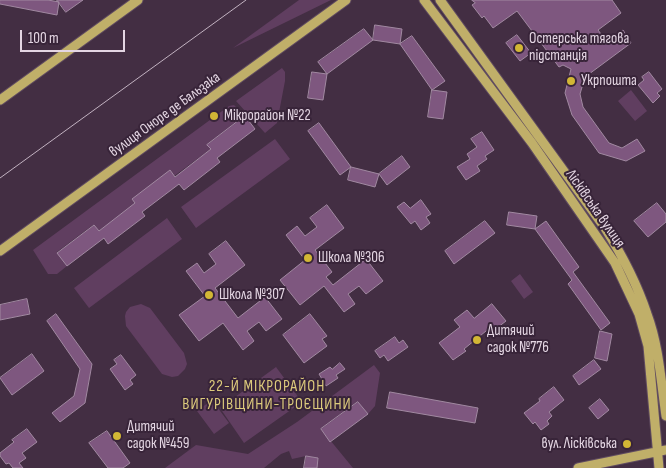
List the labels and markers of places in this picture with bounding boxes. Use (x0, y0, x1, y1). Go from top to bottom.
place label: Остерська тягова пiдстанцiя (529, 30, 629, 65)
marker: Остерська тягова пiдстанцiя (513, 42, 525, 54)
place label: Укрпошта (581, 72, 637, 90)
marker: Укрпошта (565, 75, 577, 87)
place label: Мікрорайон №22 (224, 107, 311, 125)
marker: Мікрорайон №22 (208, 110, 220, 122)
place label: Школа №306 (318, 249, 384, 267)
marker: Школа №306 (302, 252, 314, 264)
place label: Школа №307 (219, 286, 285, 304)
marker: Школа №307 (203, 289, 215, 301)
place label: Дитячий садок №776 (487, 322, 549, 357)
marker: Дитячий садок №776 (471, 334, 483, 346)
place label: Дитячий садок №459 (127, 418, 189, 453)
marker: Дитячий садок №459 (111, 430, 123, 442)
place label: вул. Лісківська (541, 435, 617, 453)
marker: вул. Лісківська (621, 438, 633, 450)

